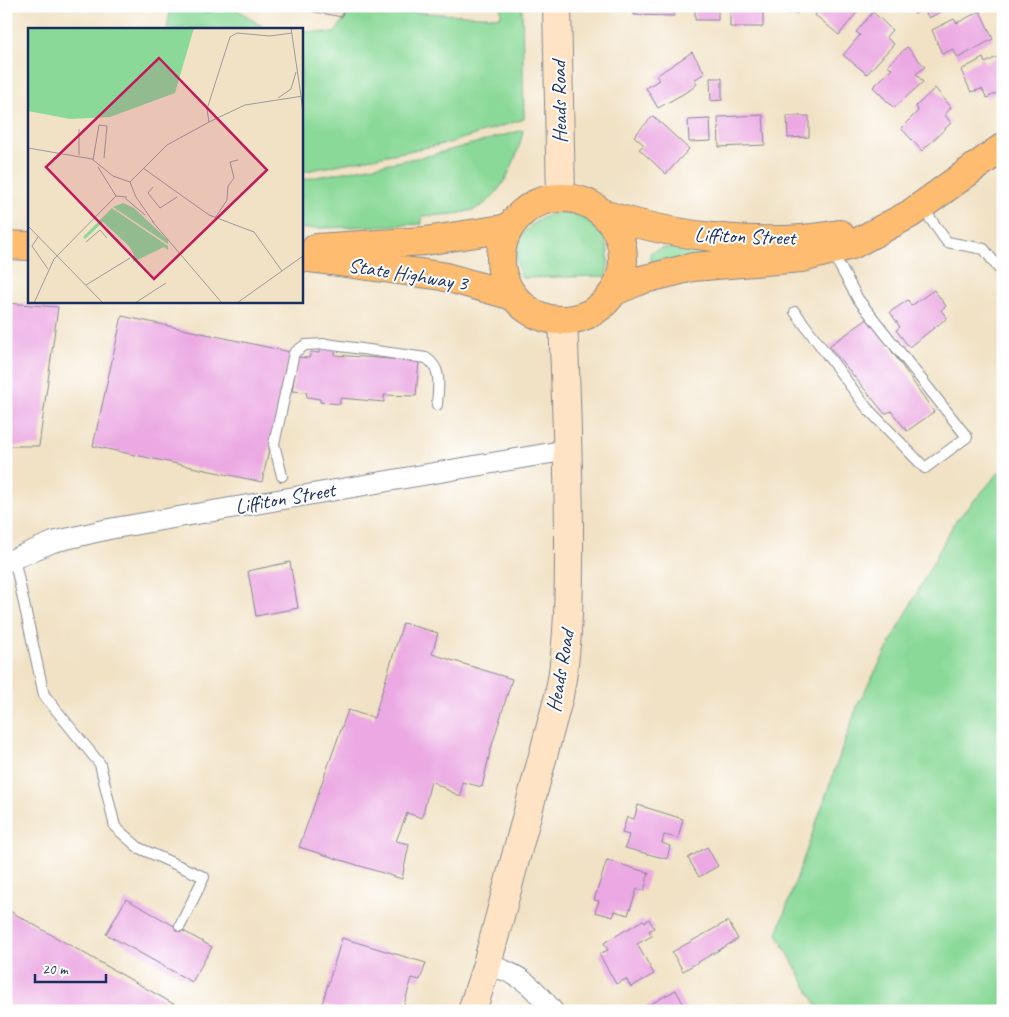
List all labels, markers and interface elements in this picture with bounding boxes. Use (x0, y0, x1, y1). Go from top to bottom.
inset map (28, 28, 302, 302)
street label: Heads Road (545, 58, 573, 144)
street label: Liffiton Street (694, 221, 798, 251)
street label: State Highway 3 (347, 252, 471, 296)
street label: Liffiton Street (233, 476, 339, 520)
street label: Heads Road (540, 625, 580, 714)
scale bar (35, 952, 106, 984)
text: 20 m (42, 960, 69, 979)

